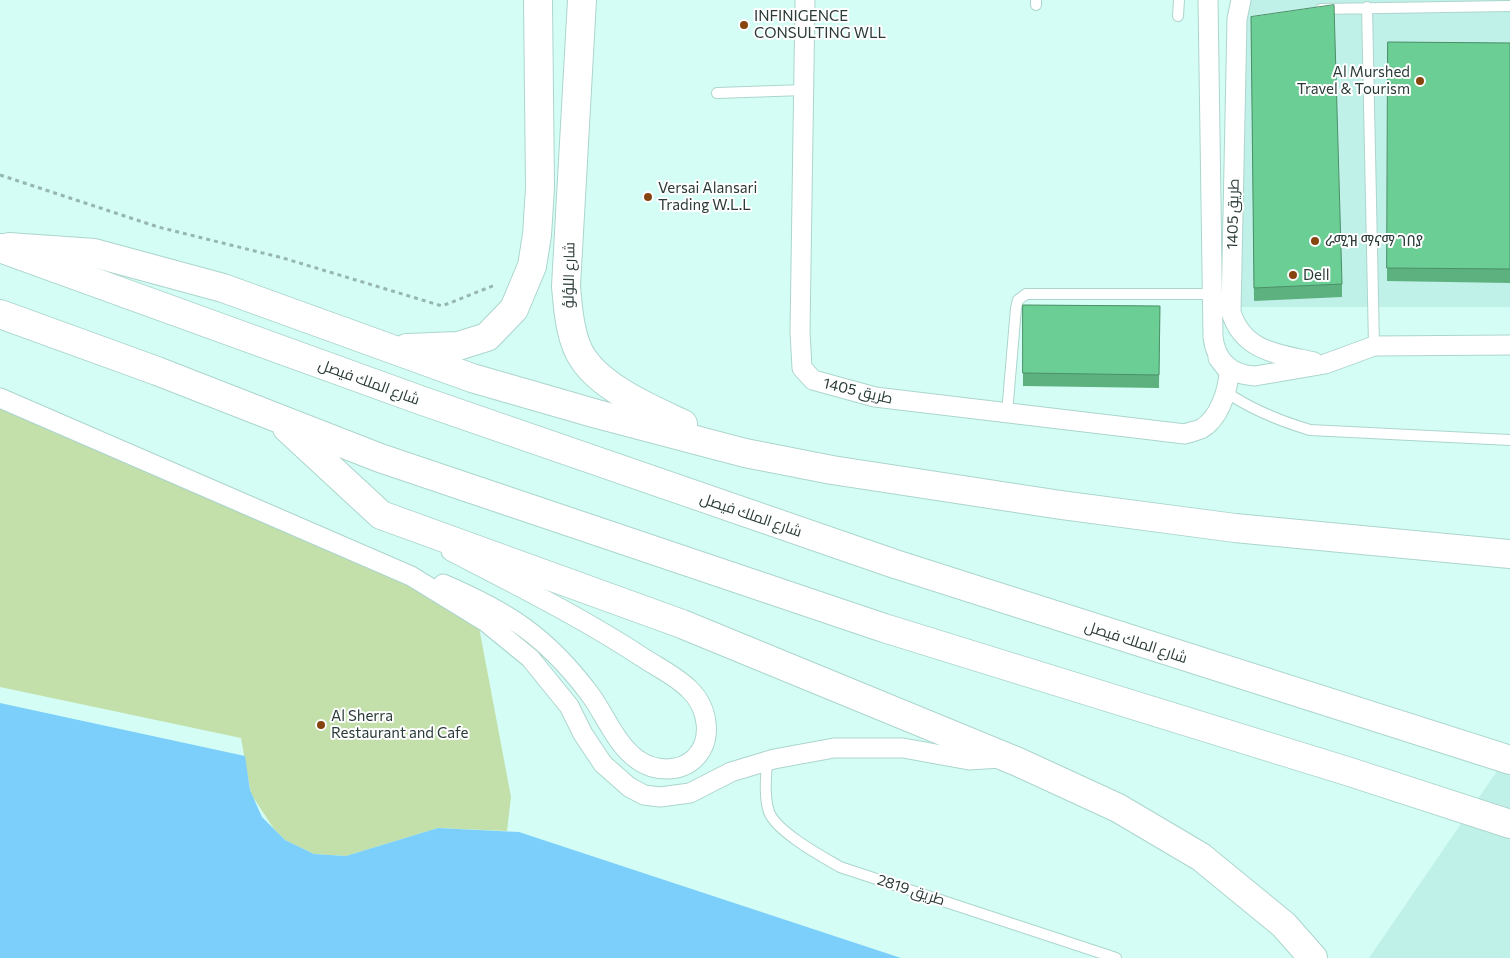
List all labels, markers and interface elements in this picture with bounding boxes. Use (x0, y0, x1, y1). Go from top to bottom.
place label: INFINIGENCE CONSULTING WLL (754, 7, 886, 42)
marker: INFINIGENCE CONSULTING WLL (738, 19, 750, 31)
place label: Al Murshed Travel & Tourism (1297, 63, 1410, 98)
marker: Al Murshed Travel & Tourism (1414, 75, 1426, 87)
street label: طريق 1405 (1223, 178, 1243, 250)
place label: Versai Alansari Trading W.L.L (658, 179, 757, 214)
marker: Versai Alansari Trading W.L.L (642, 191, 654, 203)
place label: ራሚዝ ማናማ ገበያ (1325, 232, 1423, 250)
marker: ራሚዝ ማናማ ገበያ (1309, 235, 1321, 247)
street label: شارع اللؤلؤ (559, 242, 579, 308)
place label: Dell (1303, 266, 1330, 284)
marker: Dell (1287, 269, 1299, 281)
street label: شارع الملك فيصل (316, 355, 422, 409)
street label: طريق 1405 (821, 374, 895, 408)
street label: شارع الملك فيصل (698, 489, 804, 541)
street label: شارع الملك فيصل (1082, 617, 1190, 667)
place label: Al Sherra Restaurant and Cafe (331, 707, 468, 742)
marker: Al Sherra Restaurant and Cafe (315, 719, 327, 731)
street label: طريق 2819 (875, 871, 947, 909)

